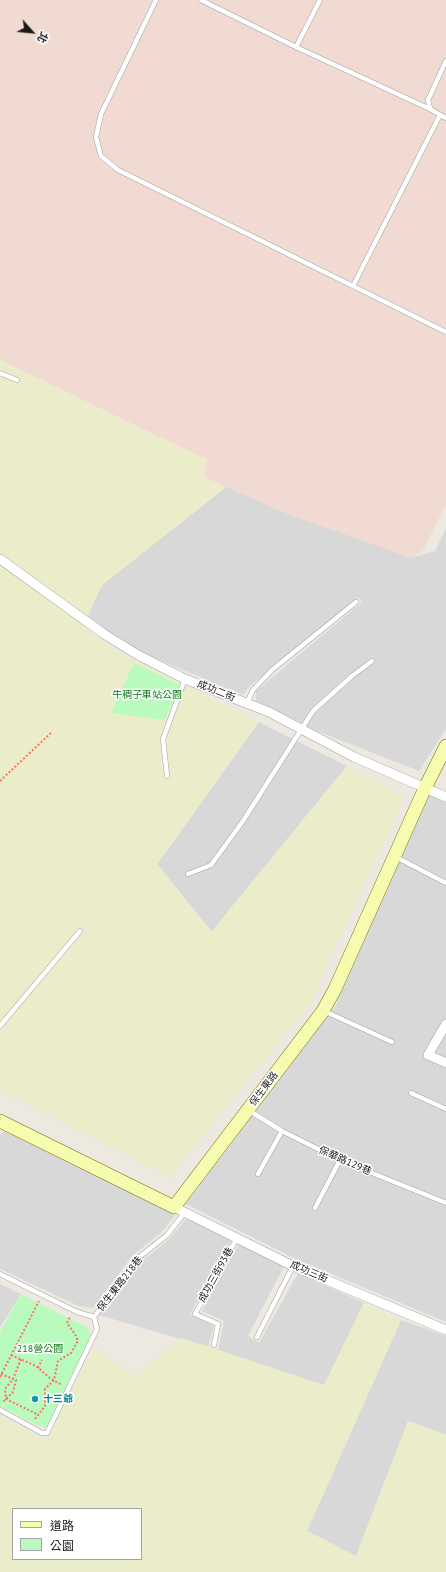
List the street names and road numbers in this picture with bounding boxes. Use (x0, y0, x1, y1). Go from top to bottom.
street label: 成功二街 (195, 678, 237, 704)
street label: 保生東路 (247, 1069, 281, 1109)
street label: 保華路129巷 (317, 1144, 373, 1178)
street label: 成功三街93巷 (196, 1245, 236, 1305)
street label: 保生東路218巷 (95, 1254, 145, 1314)
street label: 成功三街 (288, 1259, 330, 1285)

